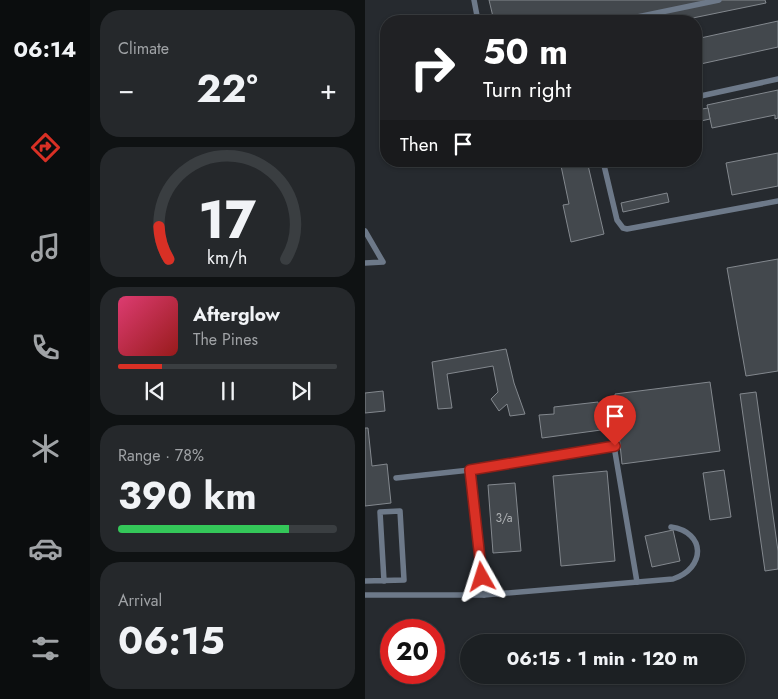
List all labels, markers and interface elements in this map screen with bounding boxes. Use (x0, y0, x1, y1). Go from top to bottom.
text: 50 m (483, 27, 568, 77)
text: 06:14 (14, 33, 76, 65)
icon: right (400, 35, 465, 100)
text: Climate (118, 37, 169, 60)
text: 22° (197, 61, 258, 116)
text: − (118, 69, 135, 110)
text: + (320, 69, 337, 110)
text: Turn right (483, 73, 571, 105)
icon: directions (28, 130, 63, 165)
icon: arrive (449, 130, 477, 158)
text: Then (400, 131, 439, 158)
text: 17 (199, 182, 257, 258)
icon: music (28, 230, 63, 265)
text: km/h (207, 245, 248, 271)
text: Afterglow (193, 301, 280, 328)
text: The Pines (193, 328, 258, 351)
icon: phone (28, 330, 63, 365)
icon: previous (141, 377, 169, 405)
icon: pause (214, 377, 242, 405)
icon: next (287, 377, 315, 405)
pin (594, 395, 636, 446)
icon: arrive (601, 402, 629, 430)
icon: climate (28, 431, 63, 466)
text: Range · 78% (118, 444, 204, 467)
text: 390 km (118, 468, 257, 523)
house number: 3/a (495, 509, 513, 527)
icon: car (28, 531, 63, 566)
position arrow (455, 550, 507, 602)
text: Arrival (118, 589, 162, 612)
text: 06:15 (118, 613, 225, 668)
speed limit sign: 20 (380, 619, 445, 684)
icon: filters (28, 631, 63, 666)
text: 06:15 · 1 min · 120 m (507, 645, 698, 672)

